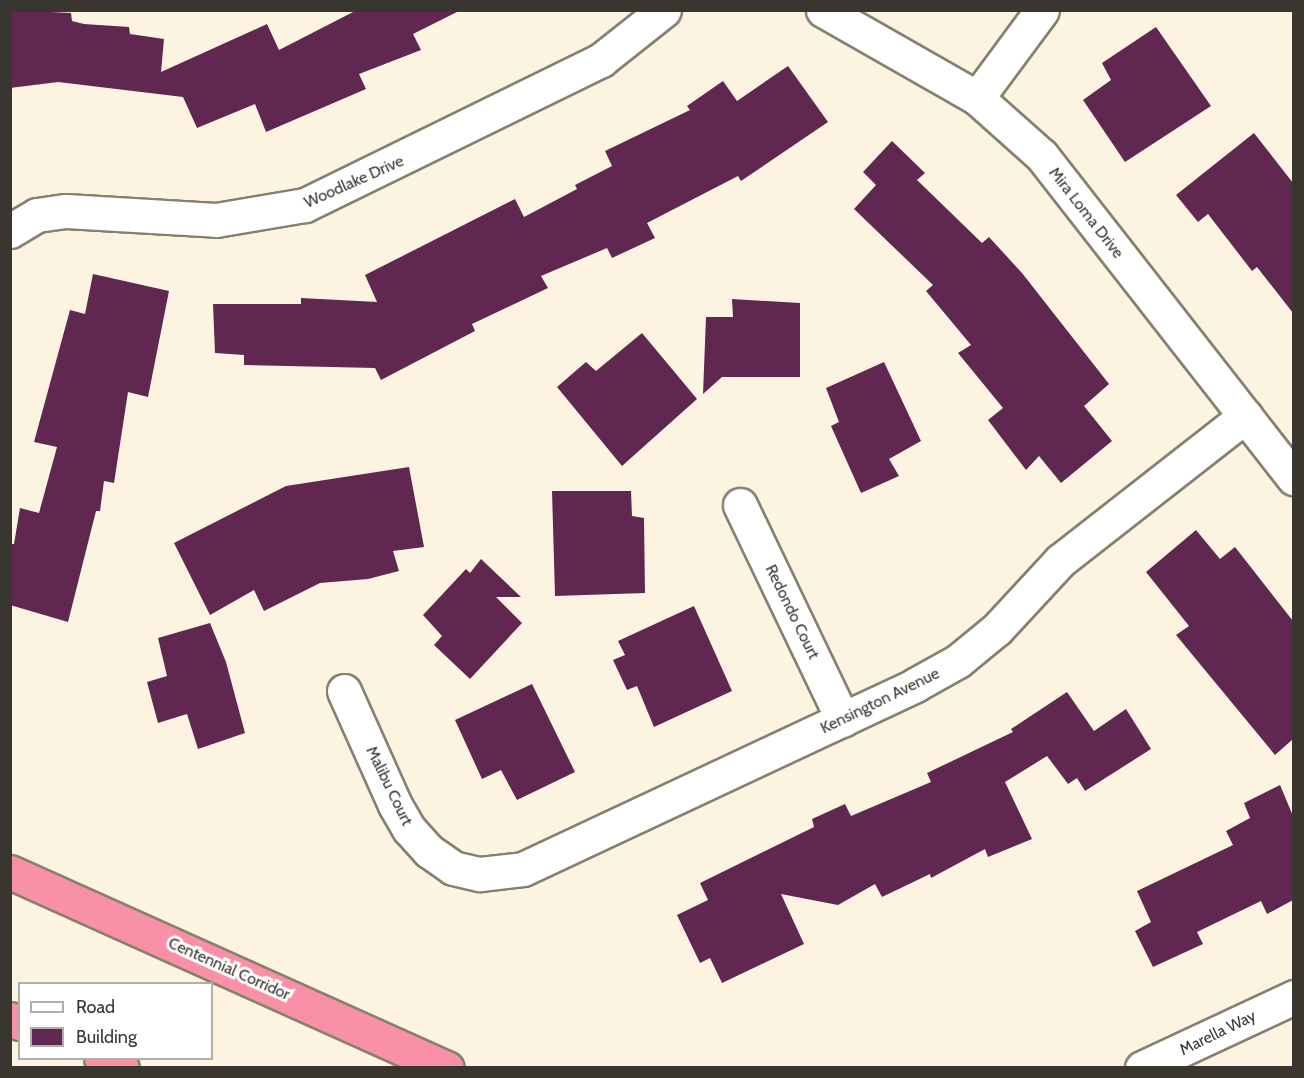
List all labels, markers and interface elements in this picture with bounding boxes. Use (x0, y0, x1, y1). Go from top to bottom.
street label: Woodlake Drive (301, 151, 407, 213)
street label: Mira Loma Drive (1044, 164, 1128, 262)
street label: Redondo Court (761, 562, 823, 662)
street label: Kensington Avenue (817, 664, 943, 738)
street label: Malibu Court (362, 743, 416, 829)
street label: Centennial Corridor (165, 934, 293, 1004)
legend (18, 982, 213, 1060)
text: Road (76, 996, 115, 1018)
street label: Marella Way (1177, 1006, 1259, 1060)
text: Building (76, 1026, 137, 1048)

